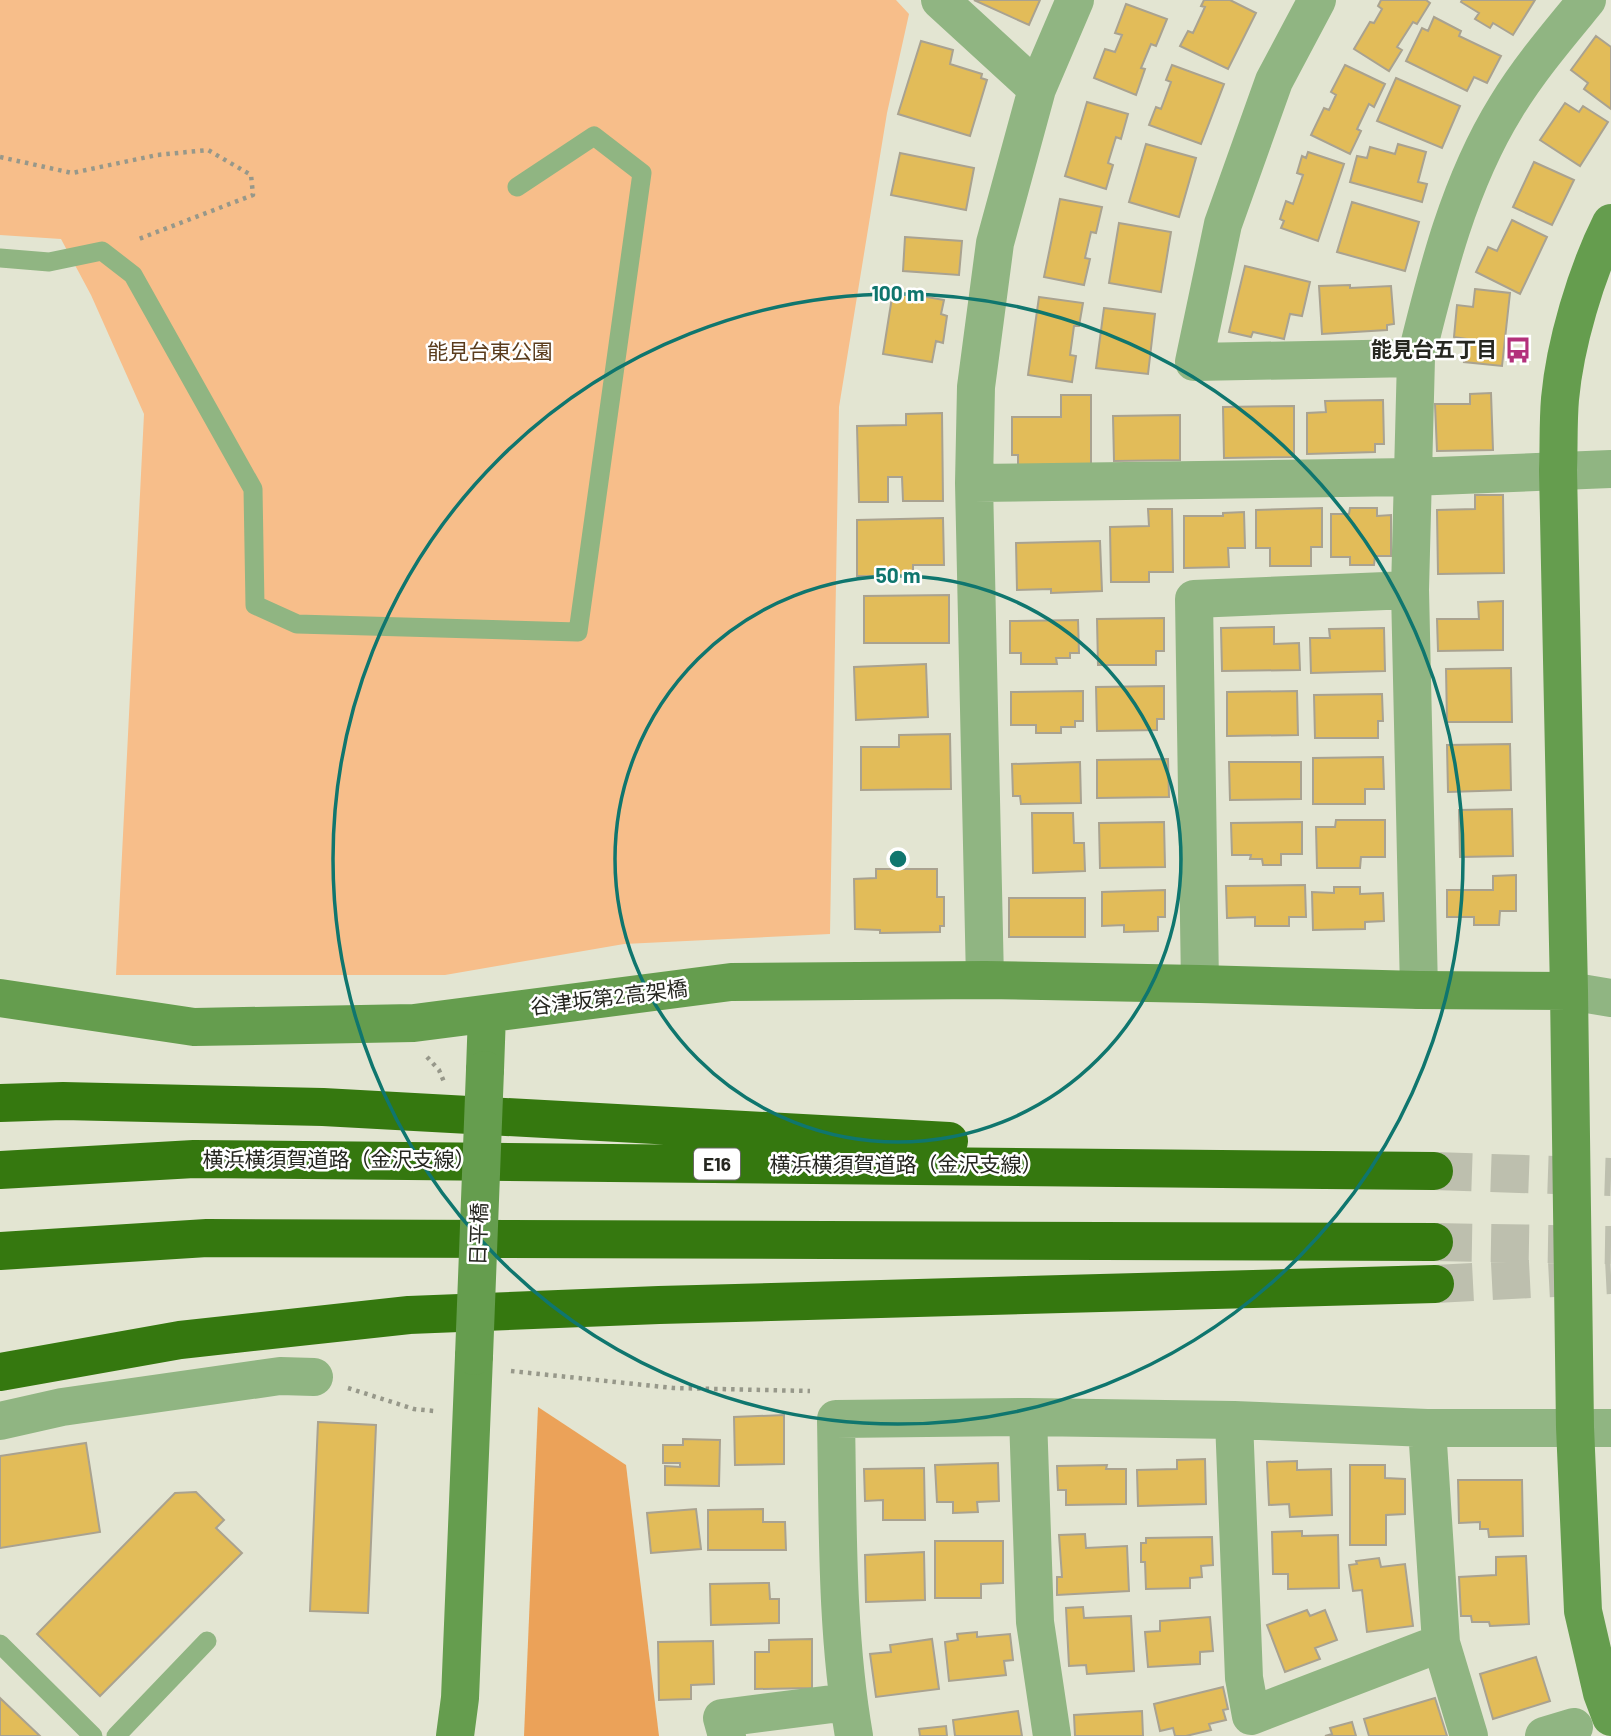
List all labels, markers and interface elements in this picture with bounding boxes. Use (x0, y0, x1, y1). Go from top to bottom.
text: 100 m (871, 280, 925, 305)
bus stop icon: 能見台五丁目 (1503, 335, 1533, 365)
place label: 能見台五丁目 (1371, 336, 1497, 361)
park label: 能見台東公園 (427, 338, 553, 363)
text: 50 m (875, 562, 921, 587)
centre of rings (886, 847, 910, 871)
street label: 谷津坂第2高架橋 (529, 974, 689, 1019)
street label: 横浜横須賀道路（金沢支線） (203, 1146, 476, 1171)
road number: E16 (694, 1148, 740, 1180)
street label: 横浜横須賀道路（金沢支線） (770, 1151, 1043, 1176)
street label: 日平橋 (464, 1202, 491, 1266)

